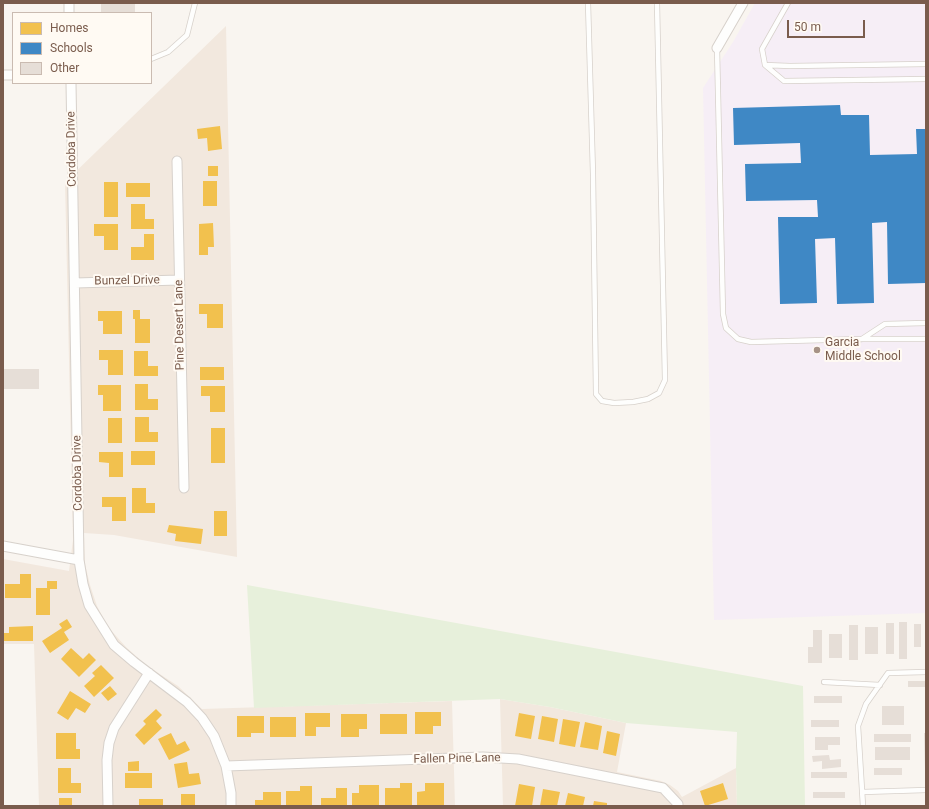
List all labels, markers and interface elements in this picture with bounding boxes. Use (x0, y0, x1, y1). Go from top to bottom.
legend (12, 12, 152, 84)
scale bar (789, 12, 867, 38)
text: 50 m (794, 20, 821, 34)
text: Homes (50, 21, 88, 35)
text: Schools (50, 41, 93, 55)
text: Other (50, 61, 79, 75)
street label: Cordoba Drive (64, 111, 80, 187)
street label: Bunzel Drive (94, 273, 160, 289)
street label: Pine Desert Lane (172, 280, 188, 370)
place label: Garcia Middle School (825, 336, 901, 364)
marker: Garcia Middle School (812, 345, 822, 355)
street label: Cordoba Drive (70, 435, 86, 511)
street label: Fallen Pine Lane (413, 751, 501, 767)

